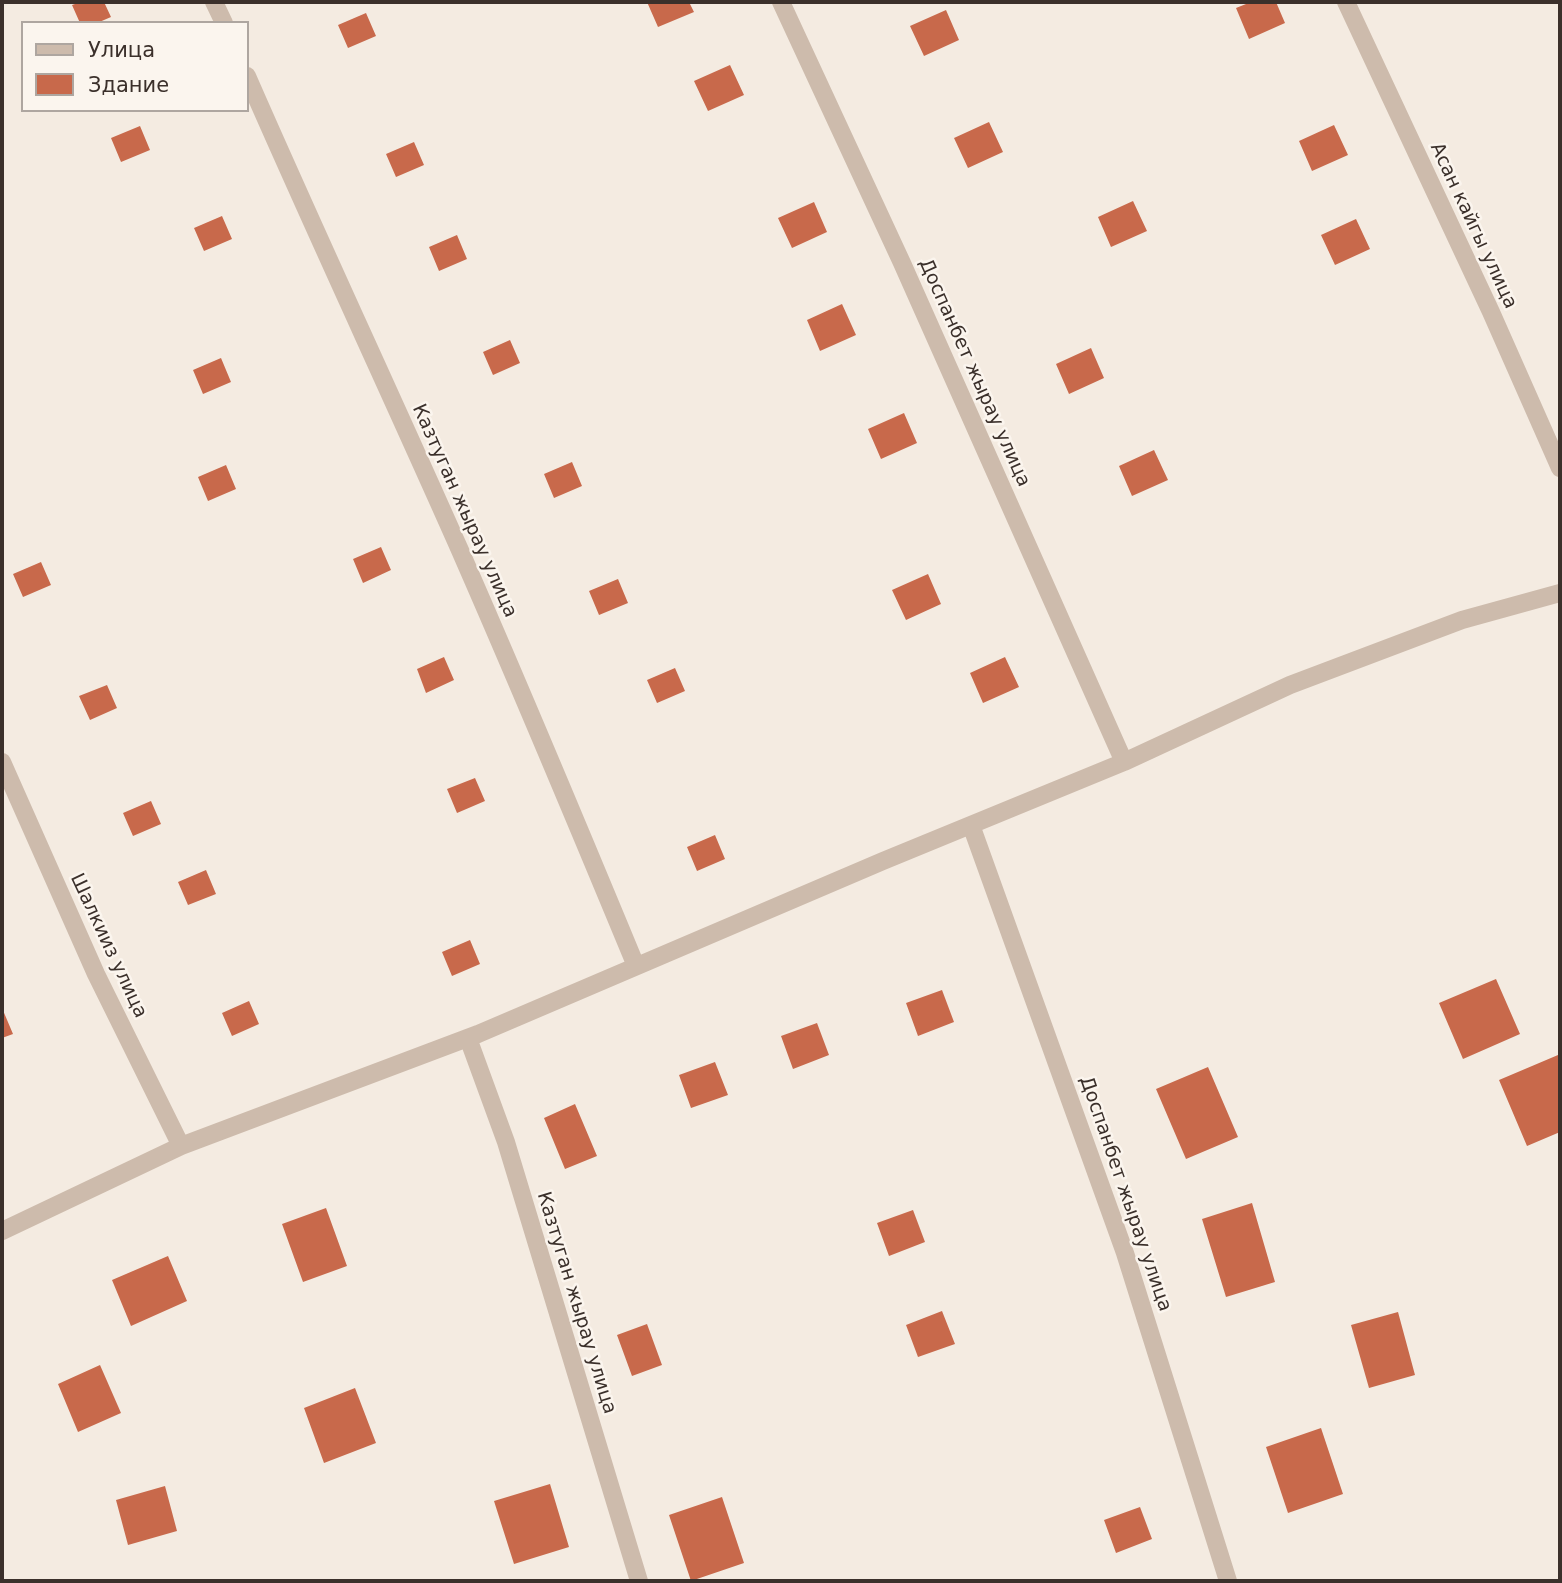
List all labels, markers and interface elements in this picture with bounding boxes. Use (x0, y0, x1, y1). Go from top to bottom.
legend (21, 21, 248, 112)
text: Улица (88, 38, 155, 62)
text: Здание (88, 73, 169, 97)
street label: Асан кайгы улица (1425, 139, 1521, 313)
street label: Доспанбет жырау улица (913, 255, 1035, 491)
street label: Казтуган жырау улица (407, 401, 521, 621)
street label: Шалкииз улица (65, 870, 151, 1022)
street label: Доспанбет жырау улица (1074, 1073, 1176, 1315)
street label: Казтуган жырау улица (531, 1189, 621, 1417)

